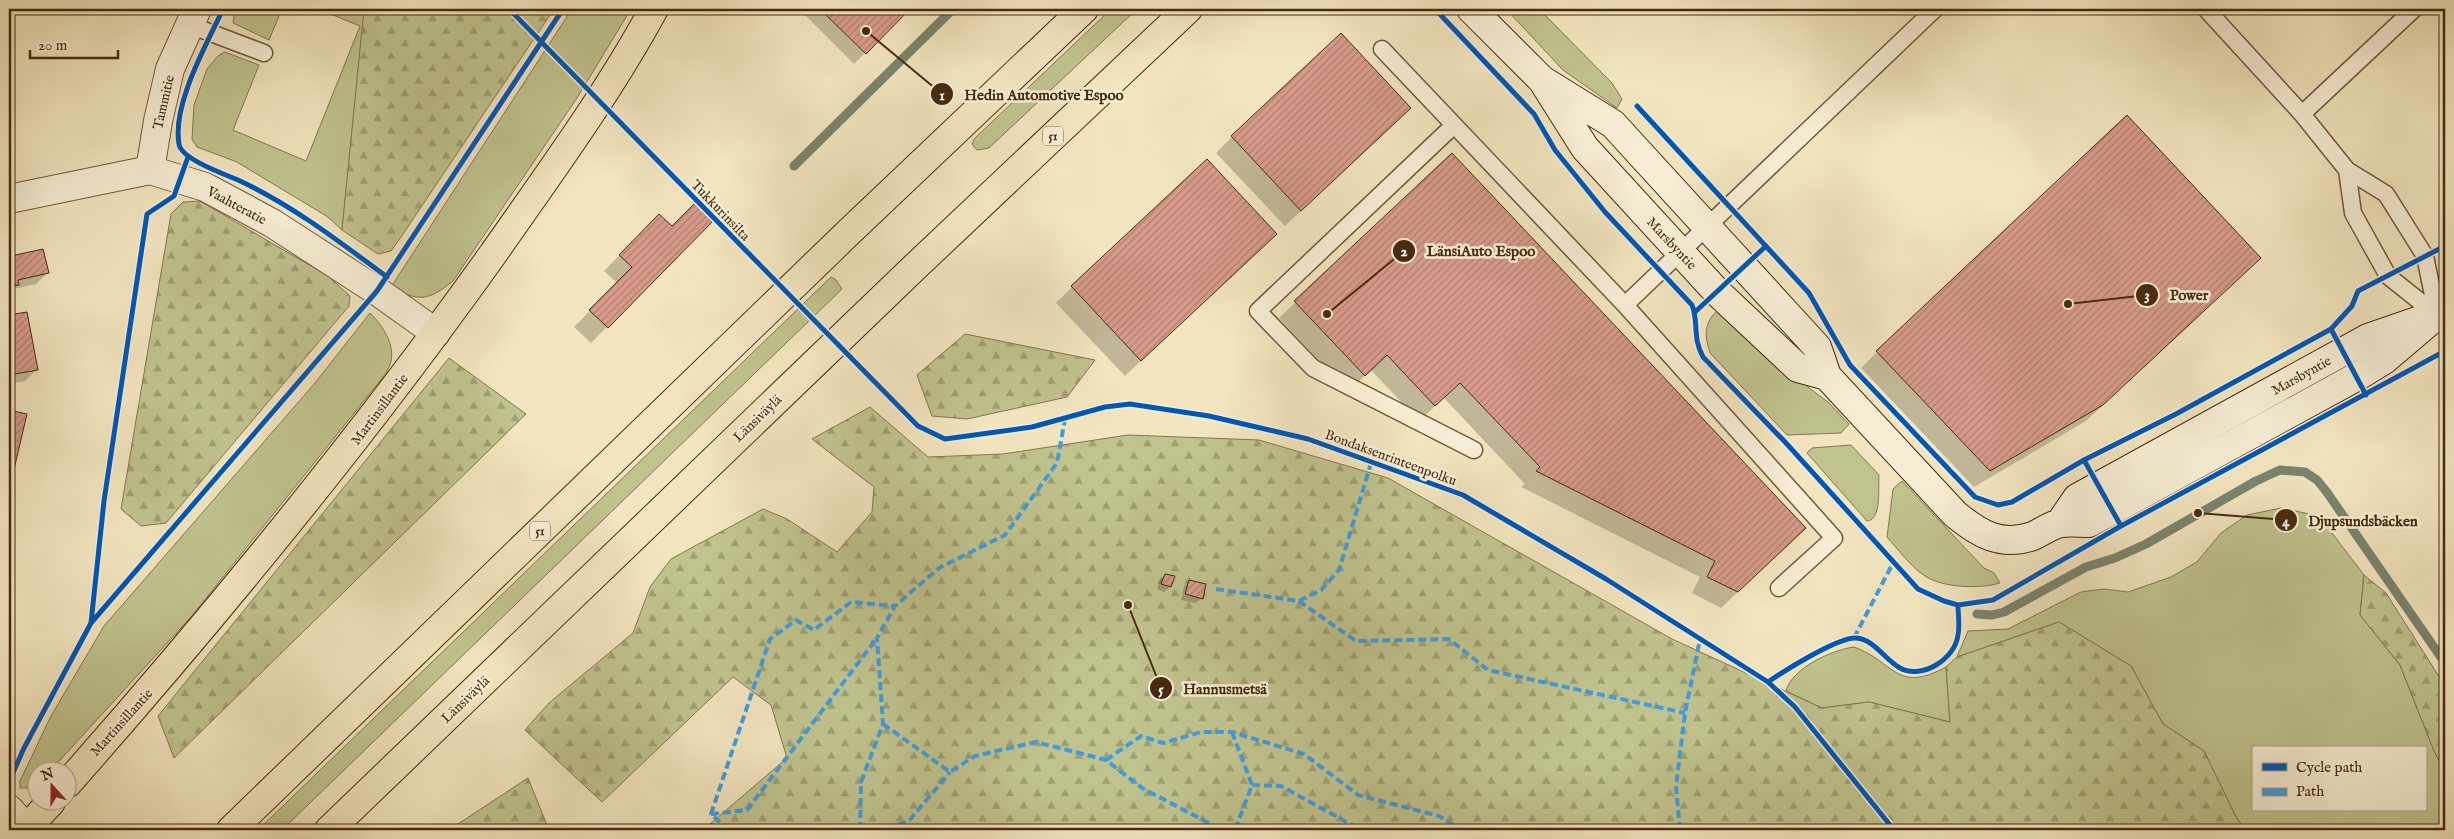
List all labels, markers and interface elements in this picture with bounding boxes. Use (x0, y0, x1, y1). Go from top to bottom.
scale bar (30, 28, 118, 60)
text: 20 m (38, 36, 68, 55)
street label: Tammitie (149, 73, 179, 131)
callout: Hedin Automotive Espoo (929, 79, 1134, 109)
text: 1 (939, 86, 945, 105)
text: Hedin Automotive Espoo (964, 86, 1124, 105)
road number: 51 (1043, 126, 1063, 146)
street label: Tukkurinsilta (687, 176, 755, 246)
street label: Vaahteratie (203, 182, 270, 229)
street label: Marsbyntie (1642, 213, 1701, 274)
callout: LänsiAuto Espoo (1391, 236, 1545, 266)
text: 2 (1400, 242, 1408, 261)
text: LänsiAuto Espoo (1427, 242, 1535, 261)
callout: Power (2135, 280, 2218, 310)
text: 3 (2144, 286, 2150, 305)
text: Power (2170, 286, 2209, 305)
street label: Marsbyntie (2268, 352, 2335, 400)
street label: Martinsillantie (347, 370, 413, 449)
street label: Länsiväylä (730, 390, 786, 446)
street label: Bondaksenrinteenpolku (1322, 426, 1459, 490)
callout: Djupsundsbäcken (2273, 505, 2428, 535)
text: 4 (2282, 512, 2290, 531)
text: Djupsundsbäcken (2308, 512, 2418, 531)
road number: 51 (530, 522, 550, 540)
street label: Länsiväylä (438, 671, 494, 727)
callout: Hannusmetsä (1148, 673, 1277, 703)
text: 5 (1158, 680, 1164, 699)
text: Hannusmetsä (1183, 680, 1267, 699)
street label: Martinsillantie (87, 685, 157, 760)
legend (2252, 746, 2426, 812)
text: Cycle path (2296, 758, 2362, 777)
north arrow (28, 762, 78, 812)
text: N (38, 764, 57, 786)
text: Path (2296, 782, 2324, 801)

